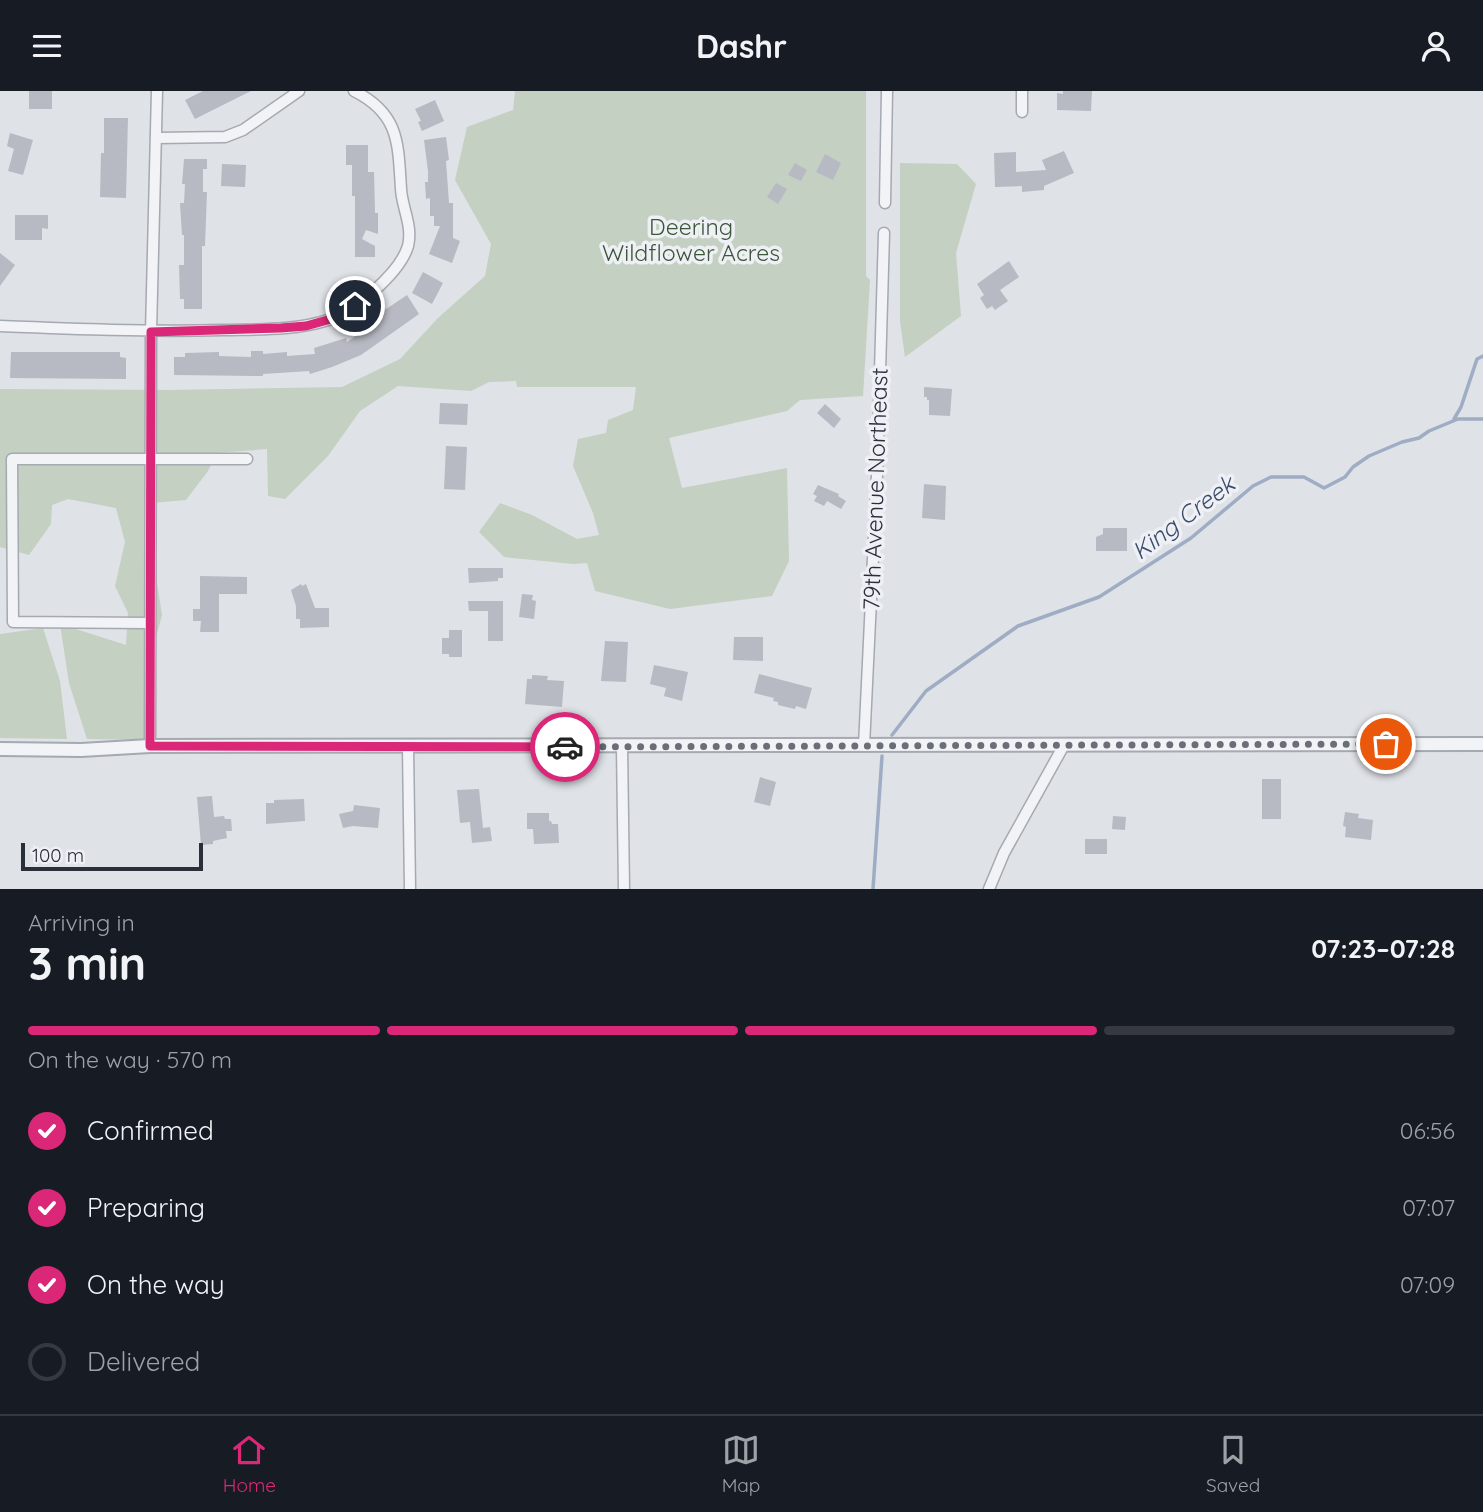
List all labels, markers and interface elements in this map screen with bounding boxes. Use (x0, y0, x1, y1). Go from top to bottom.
text: Dashr (696, 26, 787, 66)
icon: menu (28, 27, 66, 65)
icon: person (1417, 27, 1455, 65)
park label: Deering Wildflower Acres (602, 212, 780, 267)
pin (325, 276, 385, 336)
icon: home (336, 287, 374, 325)
street label: 79th Avenue Northeast (856, 367, 894, 611)
water label: King Creek (1126, 467, 1242, 565)
courier (530, 712, 600, 782)
pin (1356, 714, 1416, 774)
icon: bag (1367, 725, 1405, 763)
icon: car (546, 728, 584, 766)
scale bar (21, 840, 203, 872)
text: 100 m (32, 843, 84, 867)
text: Arriving in (28, 908, 135, 937)
text: 07:23–07:28 (1311, 932, 1455, 965)
text: 3 min (28, 934, 146, 992)
text: On the way · 570 m (28, 1045, 232, 1074)
icon: check (28, 1112, 66, 1150)
text: Confirmed (87, 1114, 214, 1147)
text: 06:56 (1400, 1116, 1455, 1145)
icon: check (28, 1189, 66, 1227)
text: Preparing (87, 1191, 205, 1224)
text: 07:07 (1402, 1193, 1455, 1222)
icon: check (28, 1266, 66, 1304)
text: On the way (87, 1268, 225, 1301)
text: 07:09 (1400, 1270, 1455, 1299)
text: Delivered (87, 1345, 200, 1378)
tab: Home (223, 1431, 276, 1497)
tab: Map (722, 1431, 760, 1497)
tab: Saved (1206, 1431, 1260, 1497)

